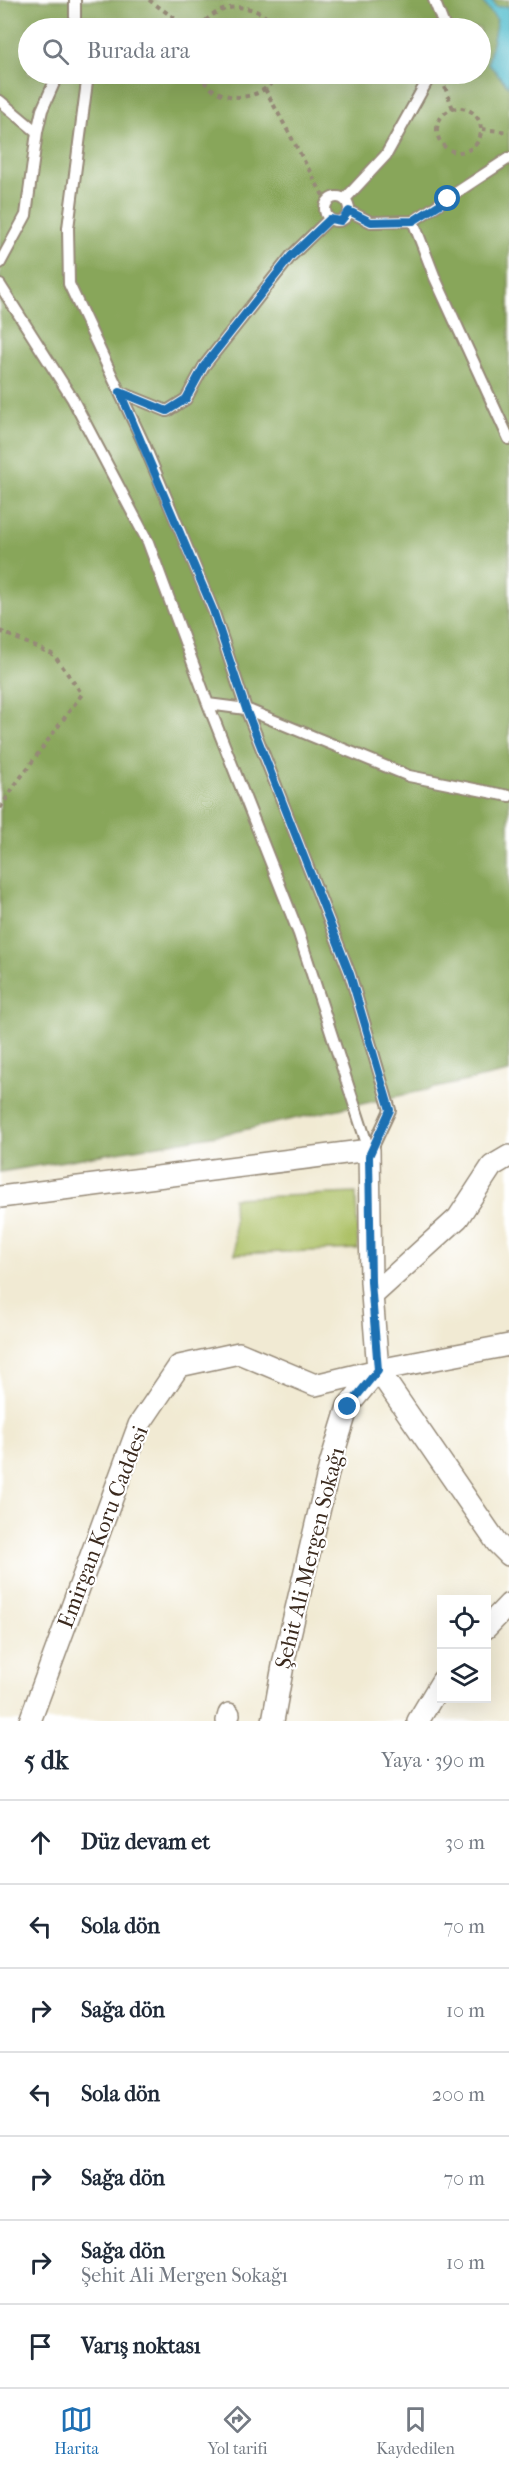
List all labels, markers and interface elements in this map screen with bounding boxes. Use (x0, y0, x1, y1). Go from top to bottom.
search box (18, 18, 491, 84)
icon: search (39, 35, 72, 68)
text: Burada ara (87, 38, 190, 64)
route start (434, 185, 460, 211)
route end (334, 1393, 360, 1419)
street label: Emirgan Koru Caddesi (52, 1422, 154, 1632)
street label: Şehit Ali Mergen Sokağı (270, 1444, 350, 1671)
map controls (437, 1595, 491, 1703)
button: locate (437, 1595, 491, 1649)
button: layers (437, 1649, 491, 1703)
text: 5 dk (24, 1745, 68, 1776)
text: Yaya · 390 m (381, 1749, 485, 1772)
icon: ahead (24, 1826, 57, 1859)
text: Düz devam et (81, 1829, 210, 1855)
text: 30 m (445, 1831, 485, 1854)
icon: left (24, 1910, 57, 1943)
text: Sola dön (81, 1913, 160, 1939)
text: 70 m (443, 1915, 485, 1938)
icon: right (24, 1994, 57, 2027)
text: Sağa dön (81, 1997, 165, 2023)
text: 10 m (446, 1999, 485, 2022)
icon: left (24, 2078, 57, 2111)
text: Sola dön (81, 2081, 160, 2107)
text: 200 m (432, 2083, 485, 2106)
icon: right (24, 2162, 57, 2195)
text: Sağa dön (81, 2165, 165, 2191)
text: 70 m (443, 2167, 485, 2190)
text: Sağa dön (81, 2238, 165, 2264)
icon: right (24, 2246, 57, 2279)
text: 10 m (446, 2251, 485, 2274)
text: Şehit Ali Mergen Sokağı (81, 2264, 288, 2287)
icon: arrive (24, 2330, 57, 2363)
text: Varış noktası (81, 2333, 200, 2359)
tab: Harita (54, 2403, 99, 2458)
tab: Yol tarifi (208, 2403, 268, 2458)
tab: Kaydedilen (376, 2403, 455, 2458)

